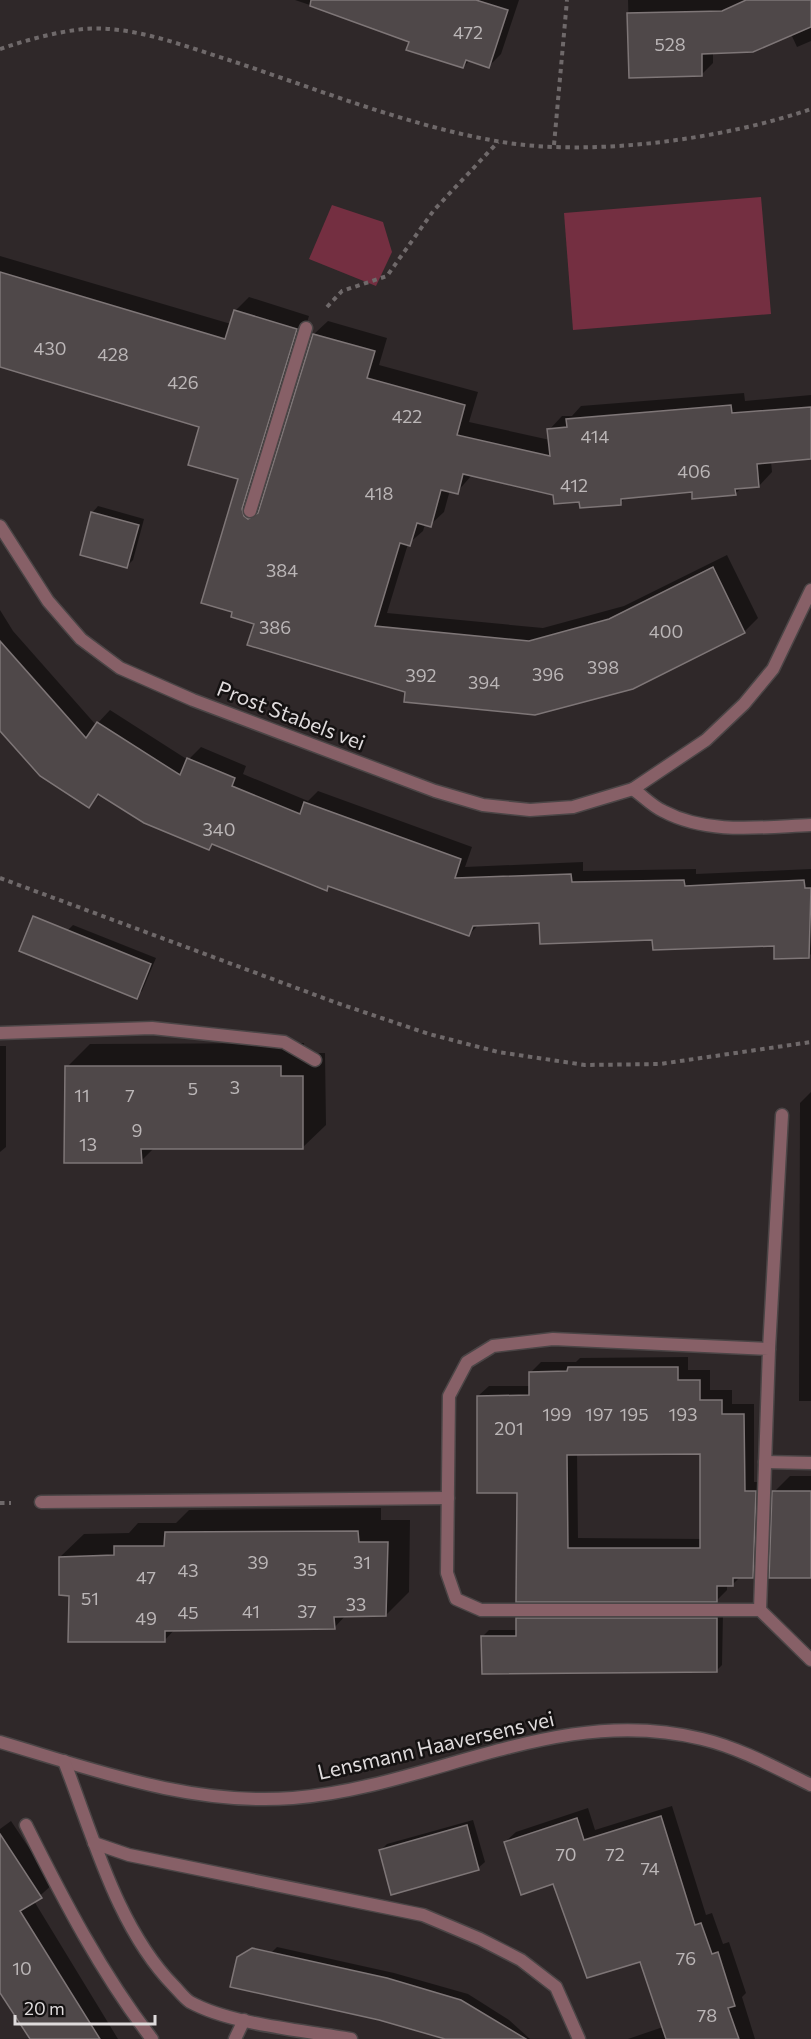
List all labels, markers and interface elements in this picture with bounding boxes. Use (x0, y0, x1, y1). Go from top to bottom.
house number: 472 (453, 21, 483, 43)
house number: 528 (654, 33, 686, 55)
house number: 430 (34, 337, 66, 359)
house number: 428 (97, 343, 129, 365)
house number: 426 (167, 371, 199, 393)
house number: 422 (392, 405, 422, 427)
house number: 414 (581, 425, 610, 447)
house number: 406 (677, 460, 711, 482)
house number: 412 (560, 474, 588, 496)
house number: 418 (365, 482, 394, 504)
house number: 384 (266, 559, 298, 581)
house number: 386 (259, 616, 291, 638)
house number: 400 (649, 620, 683, 642)
house number: 398 (587, 656, 619, 678)
house number: 396 (532, 663, 564, 685)
house number: 392 (405, 664, 437, 686)
house number: 394 (468, 671, 500, 693)
street label: Prost Stabels vei (214, 675, 369, 754)
house number: 340 (203, 818, 235, 840)
house number: 3 (230, 1076, 240, 1098)
house number: 5 (188, 1077, 198, 1099)
house number: 11 (74, 1084, 90, 1106)
house number: 7 (125, 1084, 135, 1106)
house number: 9 (132, 1119, 142, 1141)
house number: 13 (79, 1133, 97, 1155)
house number: 199 (542, 1403, 572, 1425)
house number: 197 (585, 1403, 613, 1425)
house number: 195 (620, 1403, 648, 1425)
house number: 193 (669, 1403, 697, 1425)
house number: 201 (494, 1417, 524, 1439)
house number: 39 (247, 1551, 269, 1573)
house number: 31 (353, 1551, 371, 1573)
house number: 35 (297, 1558, 317, 1580)
house number: 43 (177, 1559, 199, 1581)
house number: 47 (136, 1566, 156, 1588)
house number: 51 (81, 1587, 99, 1609)
house number: 33 (346, 1593, 366, 1615)
house number: 41 (242, 1600, 260, 1622)
house number: 37 (297, 1600, 317, 1622)
house number: 45 (177, 1601, 199, 1623)
house number: 49 (135, 1607, 157, 1629)
street label: Lensmann Haaversens vei (315, 1705, 556, 1784)
house number: 70 (555, 1843, 577, 1865)
house number: 72 (605, 1843, 625, 1865)
house number: 74 (640, 1857, 660, 1879)
house number: 76 (676, 1947, 696, 1969)
house number: 10 (12, 1957, 32, 1979)
scale bar (15, 1988, 154, 2026)
text: 20 m (24, 1997, 65, 2019)
house number: 78 (697, 2004, 717, 2026)

